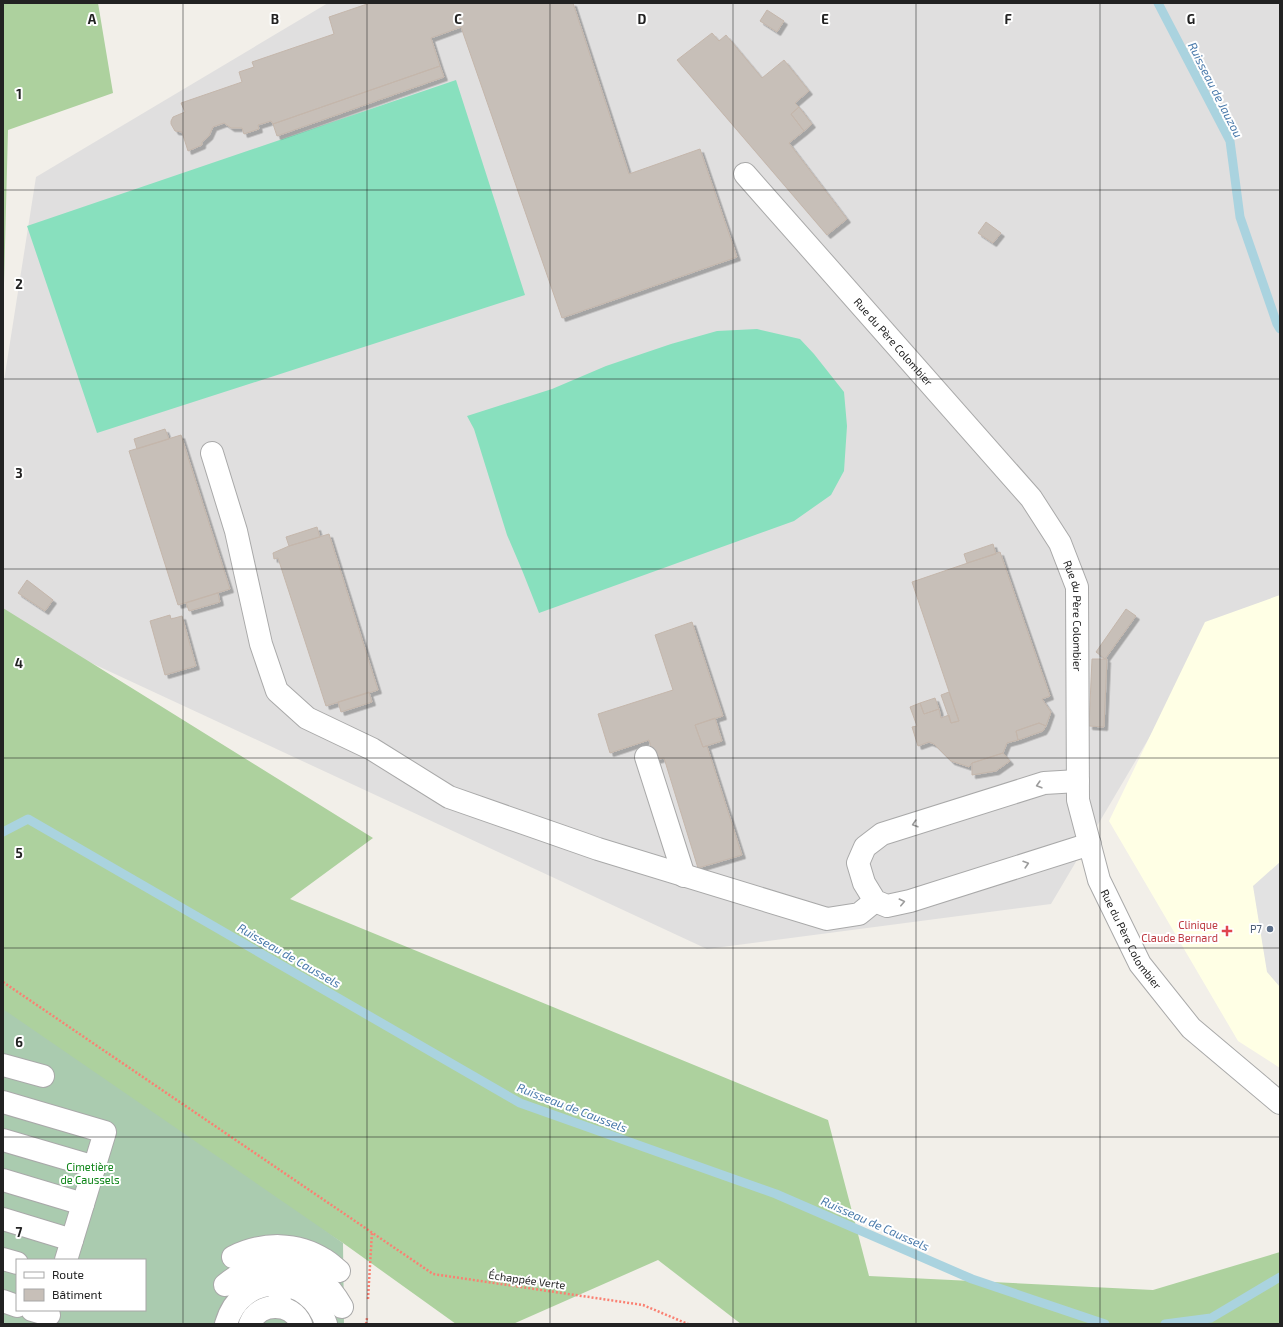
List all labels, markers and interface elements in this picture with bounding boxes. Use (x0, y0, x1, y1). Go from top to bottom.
text: A (88, 11, 97, 27)
text: B (271, 11, 279, 27)
text: C (454, 11, 462, 27)
text: D (638, 11, 647, 27)
text: E (821, 11, 829, 27)
text: F (1004, 11, 1012, 27)
text: G (1187, 11, 1195, 27)
water label: Ruisseau de Jauzou (1186, 39, 1246, 140)
text: 1 (16, 86, 22, 102)
text: 2 (15, 276, 23, 292)
street label: Rue du Père Colombier (851, 295, 936, 389)
text: 3 (15, 465, 23, 481)
street label: Rue du Père Colombier (1061, 558, 1084, 672)
text: 4 (15, 655, 23, 671)
one-way arrow (1036, 780, 1043, 789)
one-way arrow (912, 819, 919, 828)
text: 5 (15, 845, 23, 861)
one-way arrow (1023, 860, 1030, 869)
street label: Rue du Père Colombier (1098, 887, 1165, 992)
one-way arrow (899, 899, 905, 907)
place label: Clinique Claude Bernard (1141, 918, 1218, 944)
water label: Ruisseau de Caussels (235, 920, 344, 990)
place label: P7 (1250, 922, 1262, 935)
marker: P7 (1265, 924, 1275, 934)
marker: Clinique Claude Bernard (1221, 925, 1233, 937)
text: 6 (15, 1034, 23, 1050)
water label: Ruisseau de Caussels (515, 1080, 629, 1135)
park label: Cimetière de Caussels (60, 1160, 120, 1186)
water label: Ruisseau de Caussels (819, 1193, 932, 1253)
text: 7 (16, 1224, 23, 1240)
legend (16, 1259, 146, 1311)
text: Route (52, 1267, 84, 1281)
street label: Échappée Verte (488, 1268, 566, 1291)
text: Bâtiment (52, 1287, 103, 1301)

